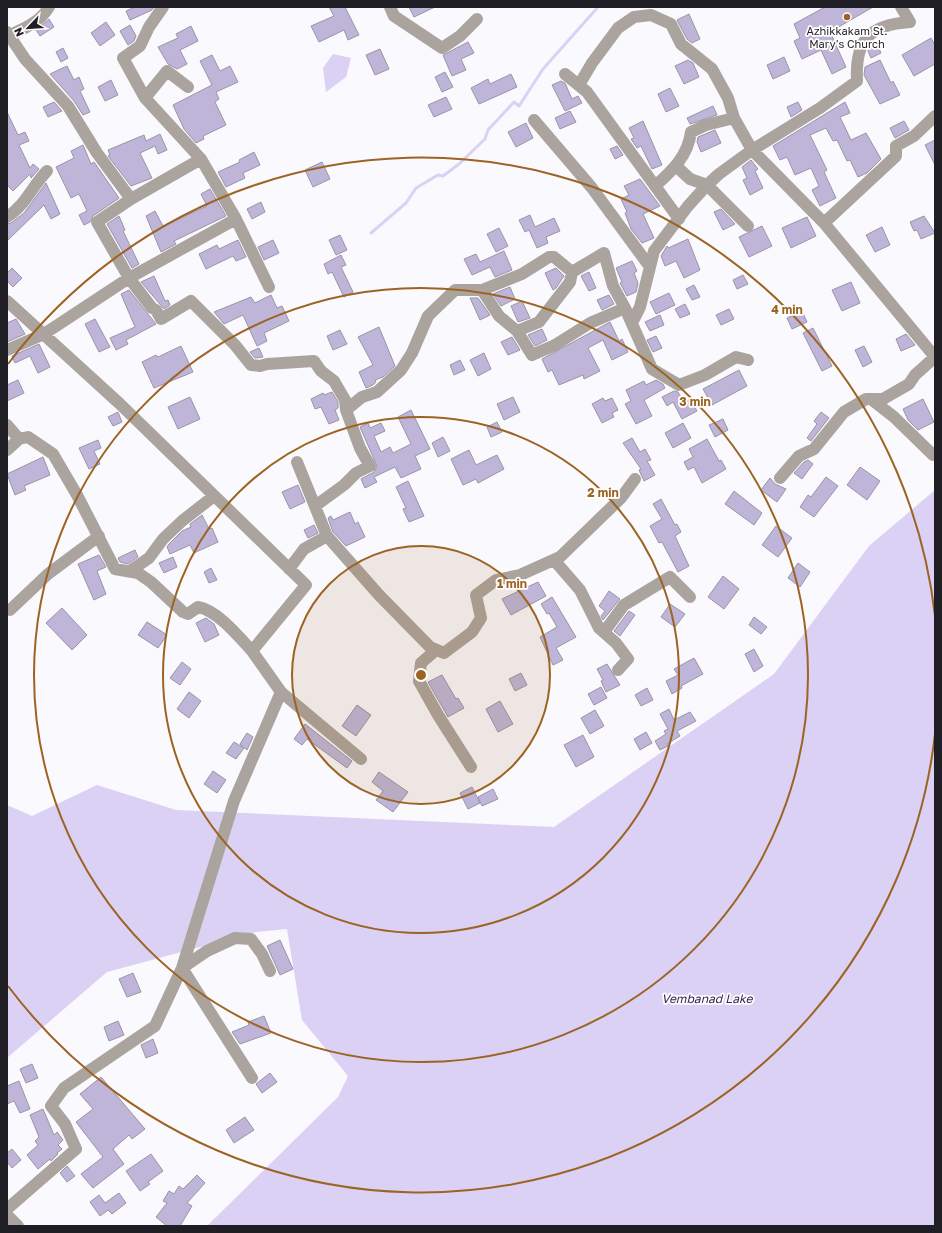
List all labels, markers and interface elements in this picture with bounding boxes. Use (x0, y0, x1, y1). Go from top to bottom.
north arrow (8, 8, 48, 48)
marker: Azhikkakam St. Mary's Church (842, 12, 852, 22)
place label: Azhikkakam St. Mary's Church (807, 24, 888, 50)
text: N (11, 26, 26, 39)
text: 4 min (771, 302, 803, 317)
text: 3 min (679, 394, 711, 409)
text: 2 min (587, 485, 619, 500)
text: 1 min (497, 576, 527, 591)
centre of rings (414, 668, 428, 682)
water label: Vembanad Lake (662, 991, 753, 1006)

